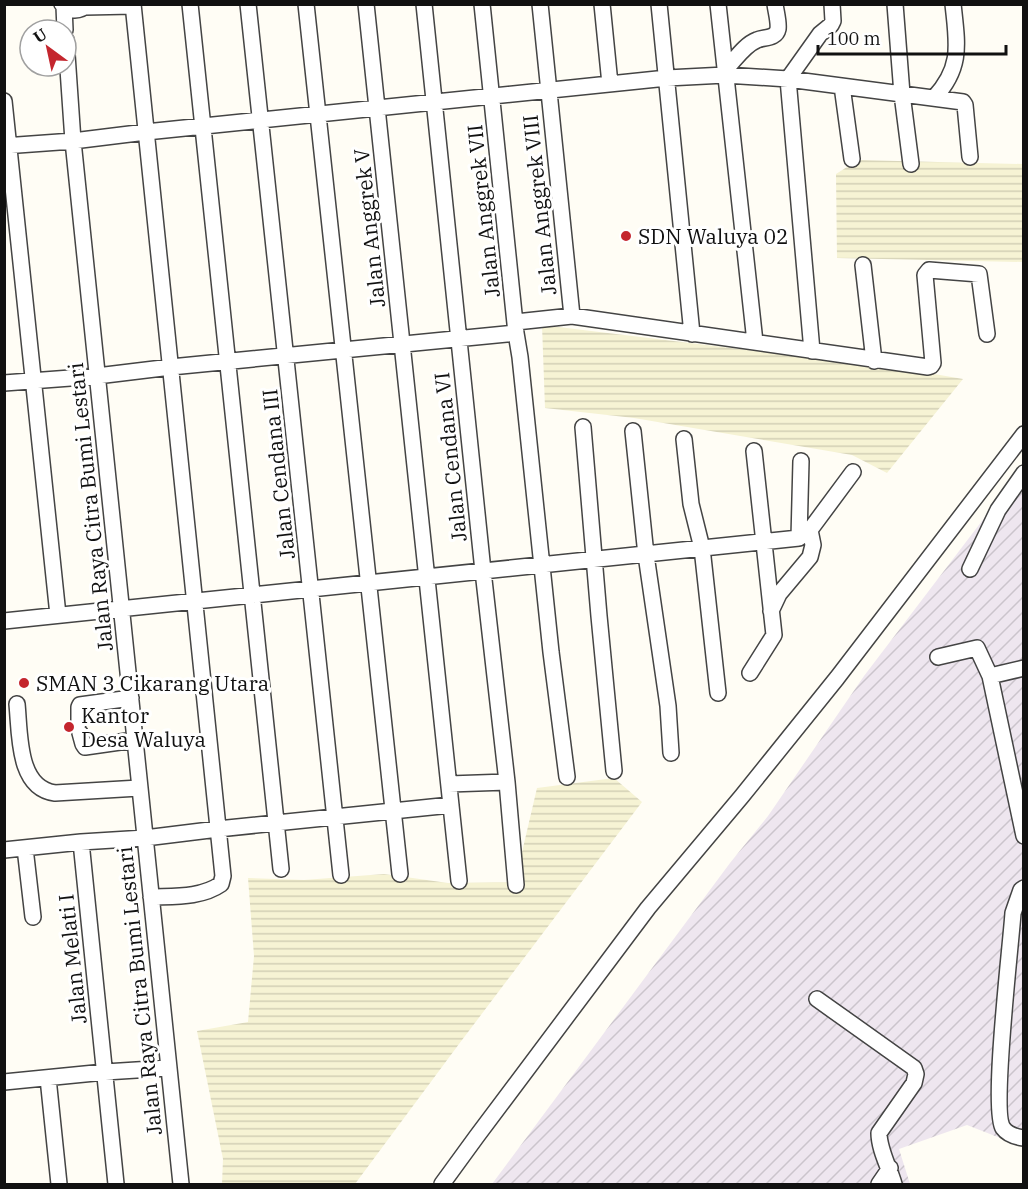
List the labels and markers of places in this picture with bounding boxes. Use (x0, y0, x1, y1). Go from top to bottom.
place label: SDN Waluya 02 (638, 222, 789, 250)
marker: SDN Waluya 02 (619, 229, 633, 243)
place label: SMAN 3 Cikarang Utara (36, 669, 269, 697)
marker: SMAN 3 Cikarang Utara (17, 676, 31, 690)
place label: Kantor Desa Waluya (81, 701, 206, 753)
marker: Kantor Desa Waluya (62, 720, 76, 734)

